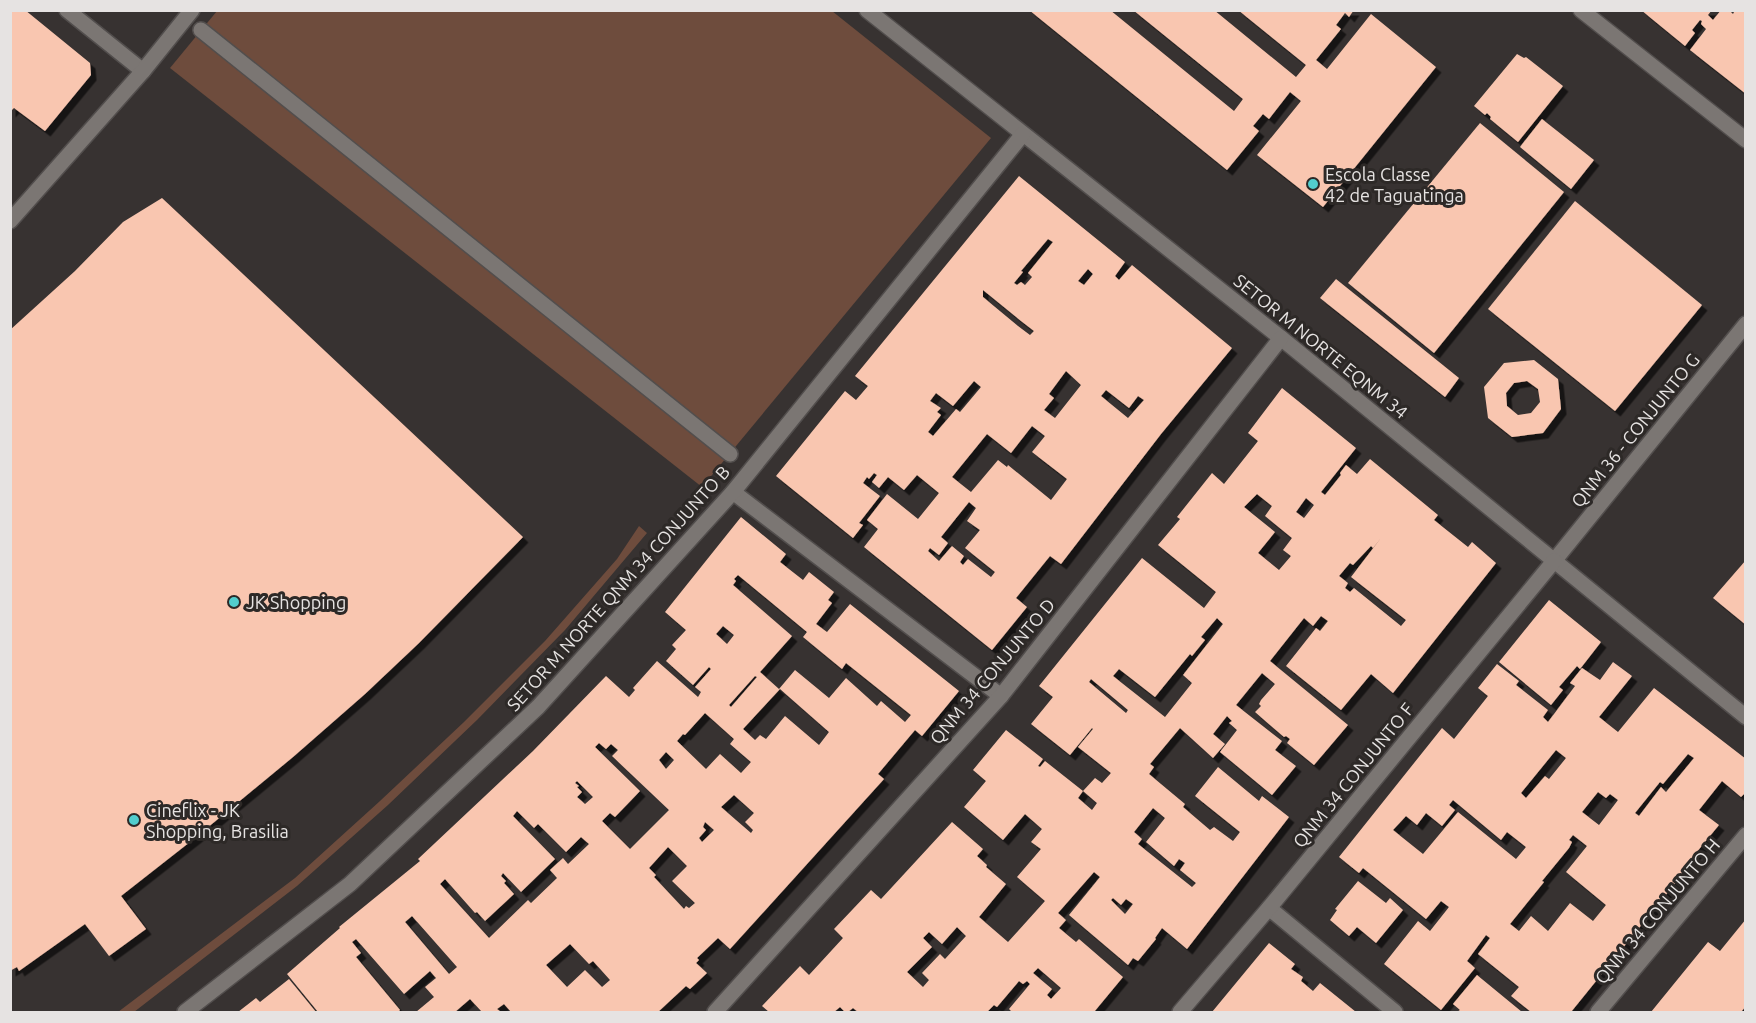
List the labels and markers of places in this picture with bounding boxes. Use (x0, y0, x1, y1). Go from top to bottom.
place label: Escola Classe 42 de Taguatinga (1325, 164, 1464, 205)
marker: Escola Classe 42 de Taguatinga (1306, 177, 1320, 191)
place label: JK Shopping (246, 592, 346, 612)
marker: JK Shopping (227, 595, 241, 609)
place label: Cineflix - JK Shopping, Brasilia (146, 800, 289, 841)
marker: Cineflix - JK Shopping, Brasilia (127, 813, 141, 827)

